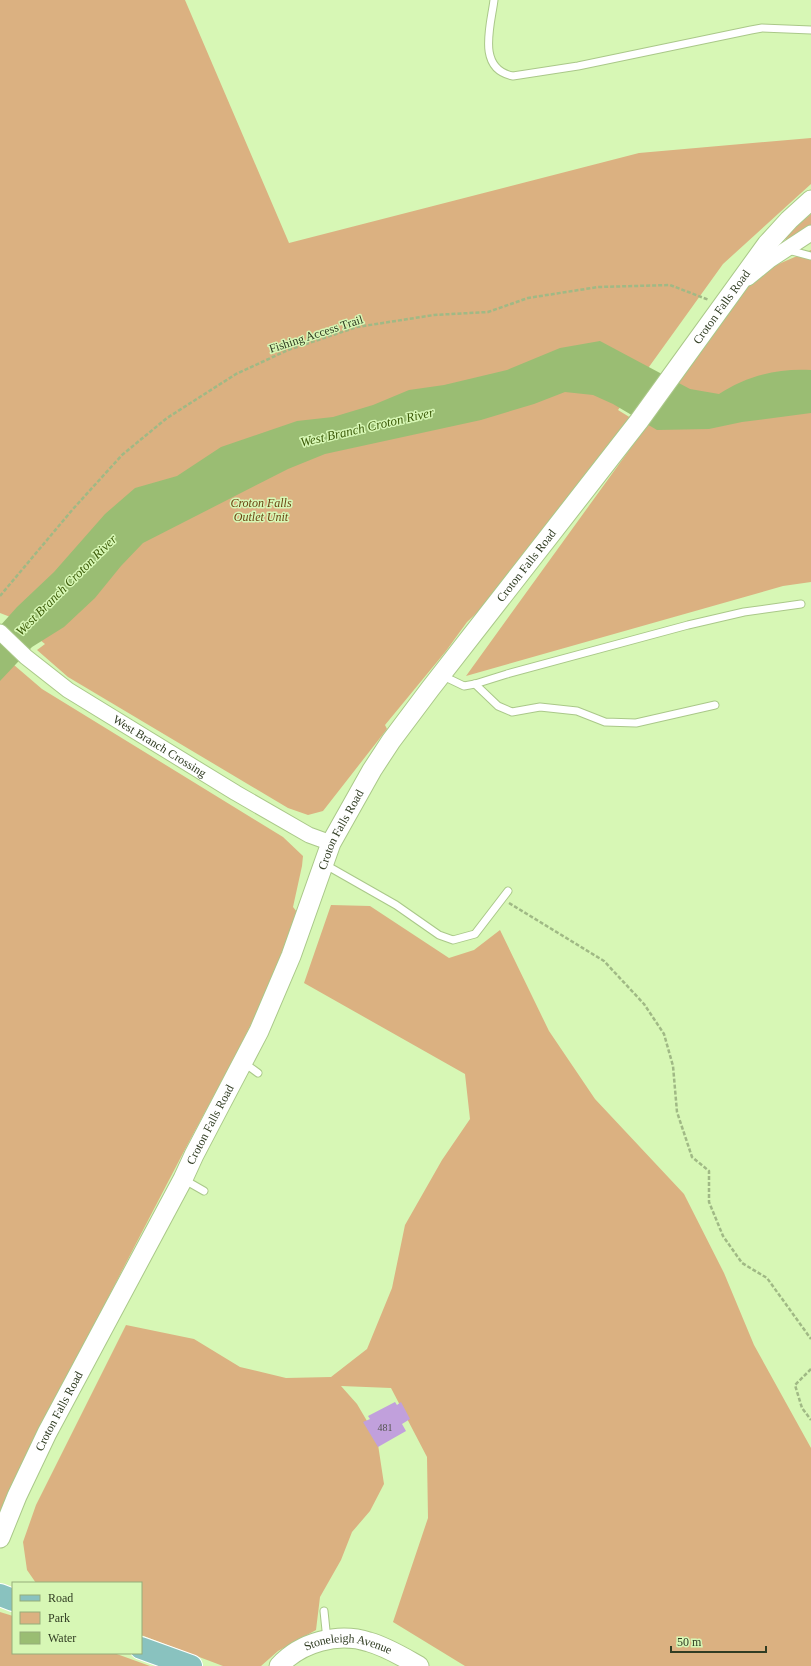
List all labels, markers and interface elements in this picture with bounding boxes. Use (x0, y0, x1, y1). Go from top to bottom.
street label: Croton Falls Road (690, 267, 753, 347)
street label: Fishing Access Trail (267, 312, 365, 356)
water label: West Branch Croton River (299, 404, 436, 450)
park label: Croton Falls Outlet Unit (230, 496, 292, 524)
street label: Croton Falls Road (494, 526, 559, 605)
water label: West Branch Croton River (12, 531, 120, 639)
street label: West Branch Crossing (110, 712, 209, 780)
street label: Croton Falls Road (315, 787, 366, 872)
street label: Croton Falls Road (184, 1082, 237, 1167)
street label: Croton Falls Road (32, 1369, 86, 1453)
house number: 481 (378, 1422, 393, 1433)
legend (12, 1582, 142, 1654)
text: Road (48, 1591, 73, 1605)
text: Park (48, 1611, 70, 1625)
scale bar (671, 1628, 766, 1654)
text: Water (48, 1631, 76, 1645)
street label: Stoneleigh Avenue (302, 1631, 394, 1657)
text: 50 m (677, 1635, 702, 1649)

